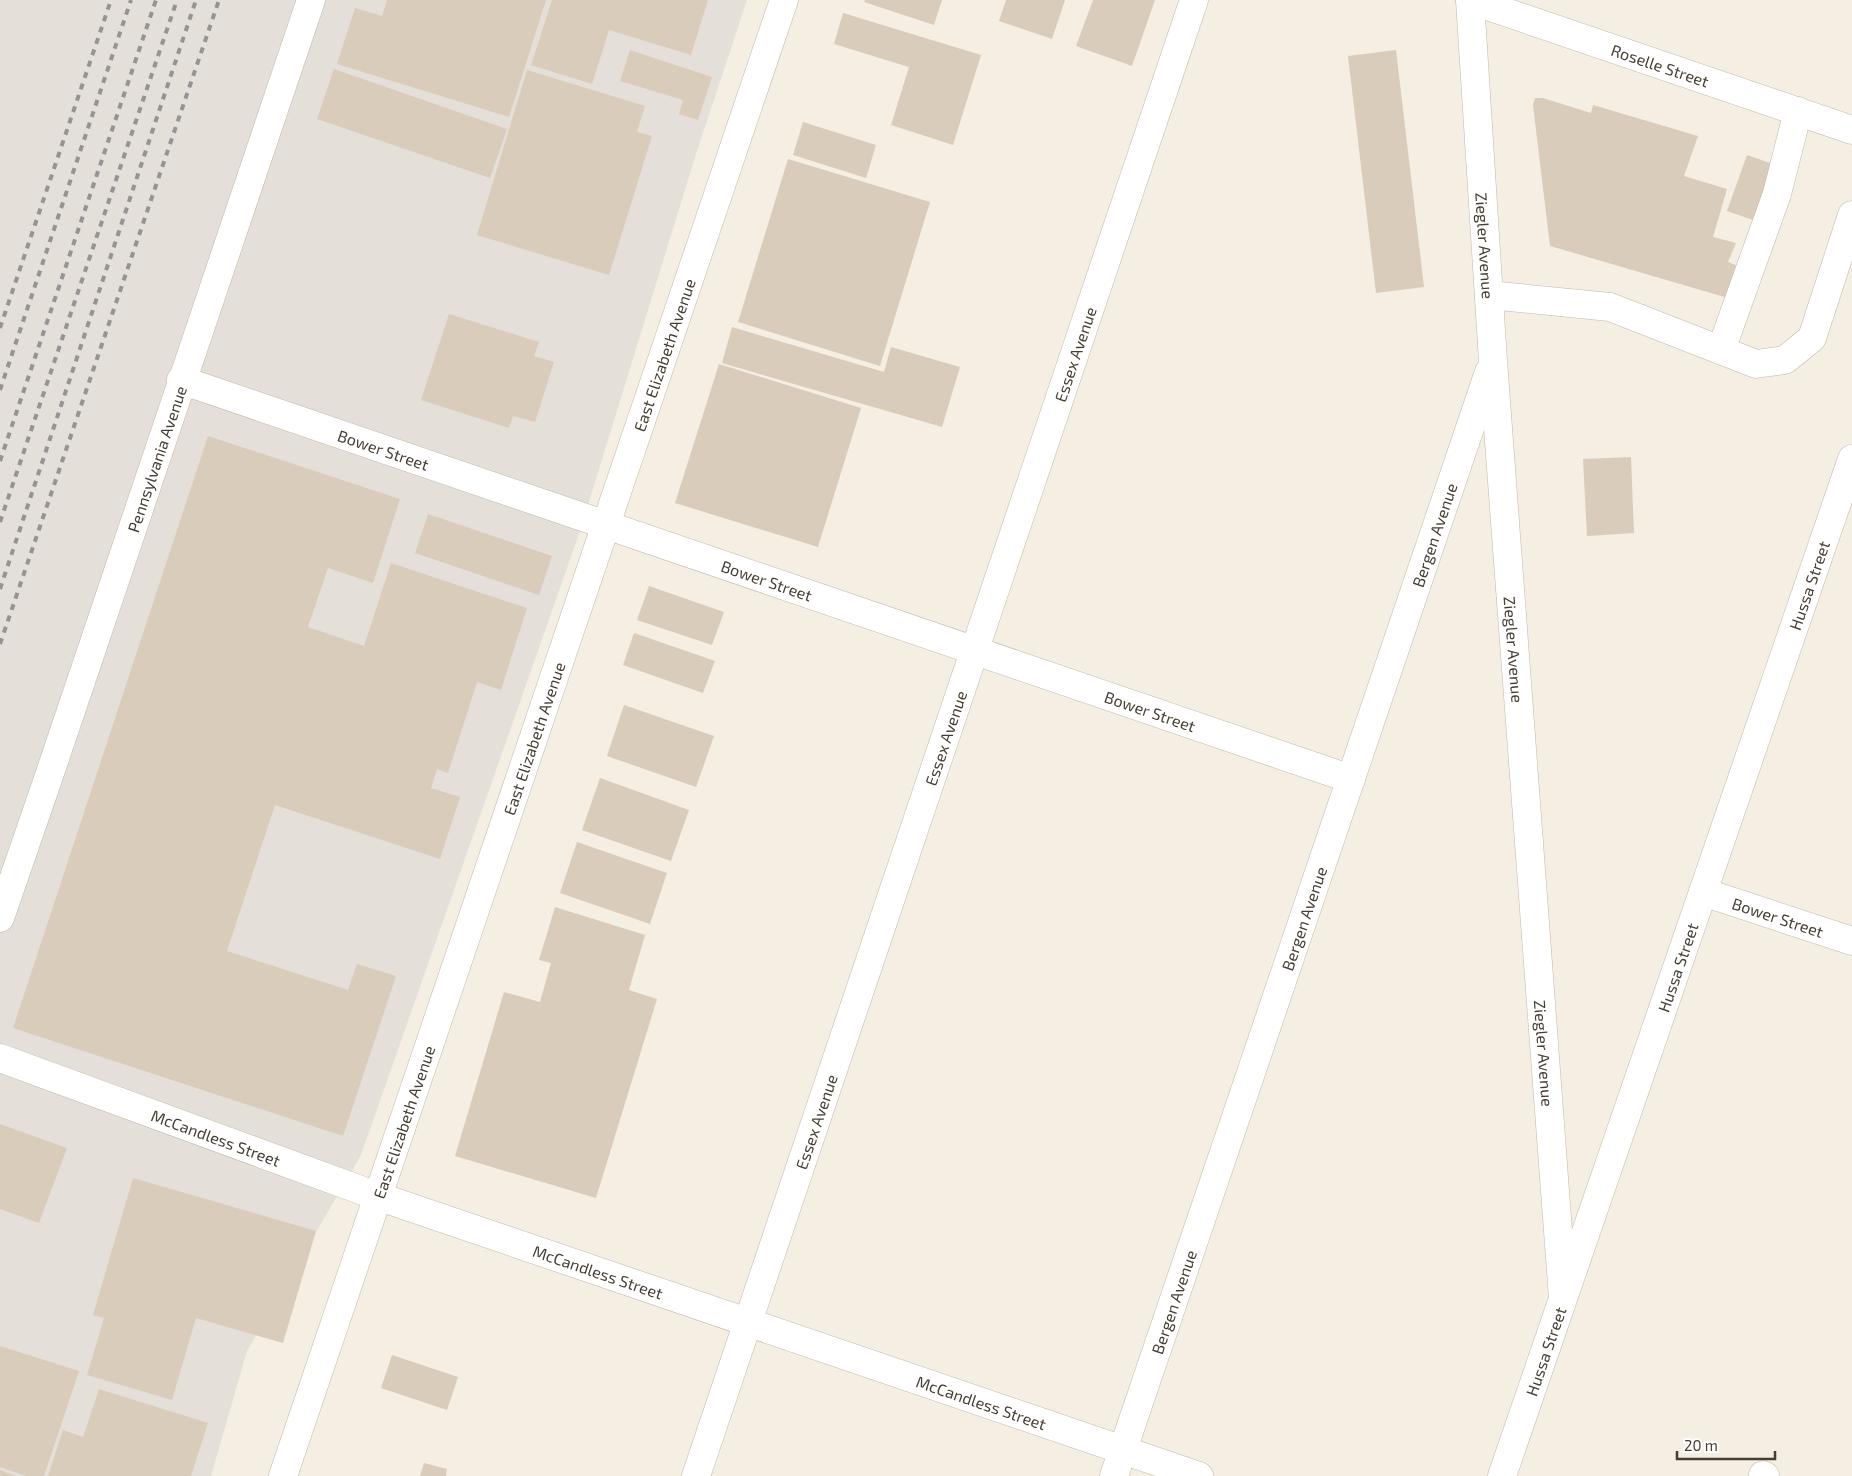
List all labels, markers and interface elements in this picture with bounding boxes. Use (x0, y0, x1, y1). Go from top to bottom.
street label: Roselle Street (1609, 39, 1712, 90)
street label: Ziegler Avenue (1473, 192, 1499, 299)
street label: East Elizabeth Avenue (629, 276, 698, 434)
street label: Essex Avenue (1050, 304, 1099, 404)
street label: Pennsylvania Avenue (123, 383, 190, 535)
street label: Bower Street (336, 425, 432, 473)
street label: Bergen Avenue (1407, 480, 1460, 589)
street label: Hussa Street (1784, 538, 1833, 632)
street label: Bower Street (719, 555, 815, 604)
street label: Ziegler Avenue (1501, 595, 1528, 703)
street label: East Elizabeth Avenue (499, 659, 568, 817)
street label: Bower Street (1102, 686, 1198, 735)
street label: Essex Avenue (920, 688, 970, 788)
street label: Bergen Avenue (1277, 864, 1330, 973)
street label: Bower Street (1730, 893, 1826, 941)
street label: Hussa Street (1653, 920, 1701, 1014)
street label: Ziegler Avenue (1531, 999, 1558, 1107)
street label: East Elizabeth Avenue (368, 1043, 438, 1201)
street label: Essex Avenue (791, 1072, 840, 1172)
street label: McCandless Street (149, 1105, 283, 1169)
street label: McCandless Street (531, 1240, 665, 1302)
street label: Bergen Avenue (1147, 1247, 1200, 1356)
street label: Hussa Street (1521, 1304, 1569, 1398)
street label: McCandless Street (914, 1371, 1049, 1433)
scale bar (1677, 1428, 1774, 1460)
text: 20 m (1684, 1436, 1718, 1454)

